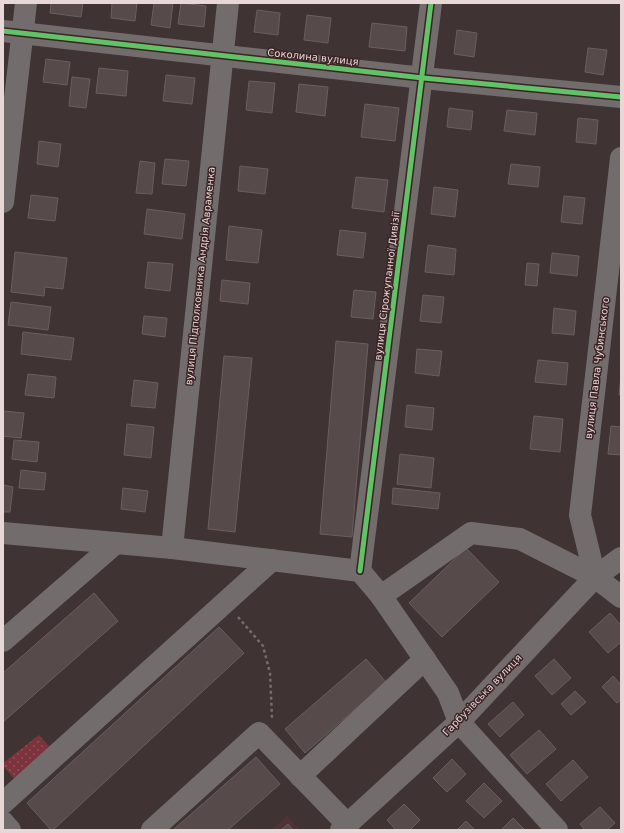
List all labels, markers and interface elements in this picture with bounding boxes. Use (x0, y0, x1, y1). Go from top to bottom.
street label: Соколина вулиця (267, 47, 359, 67)
street label: вулиця Підполковника Андрія Авраменка (183, 166, 217, 386)
street label: вулиця Сірожупанної Дивізії (372, 211, 402, 361)
street label: вулиця Павла Чубинського (583, 296, 611, 440)
street label: Гарбузівська вулиця (440, 652, 524, 738)

